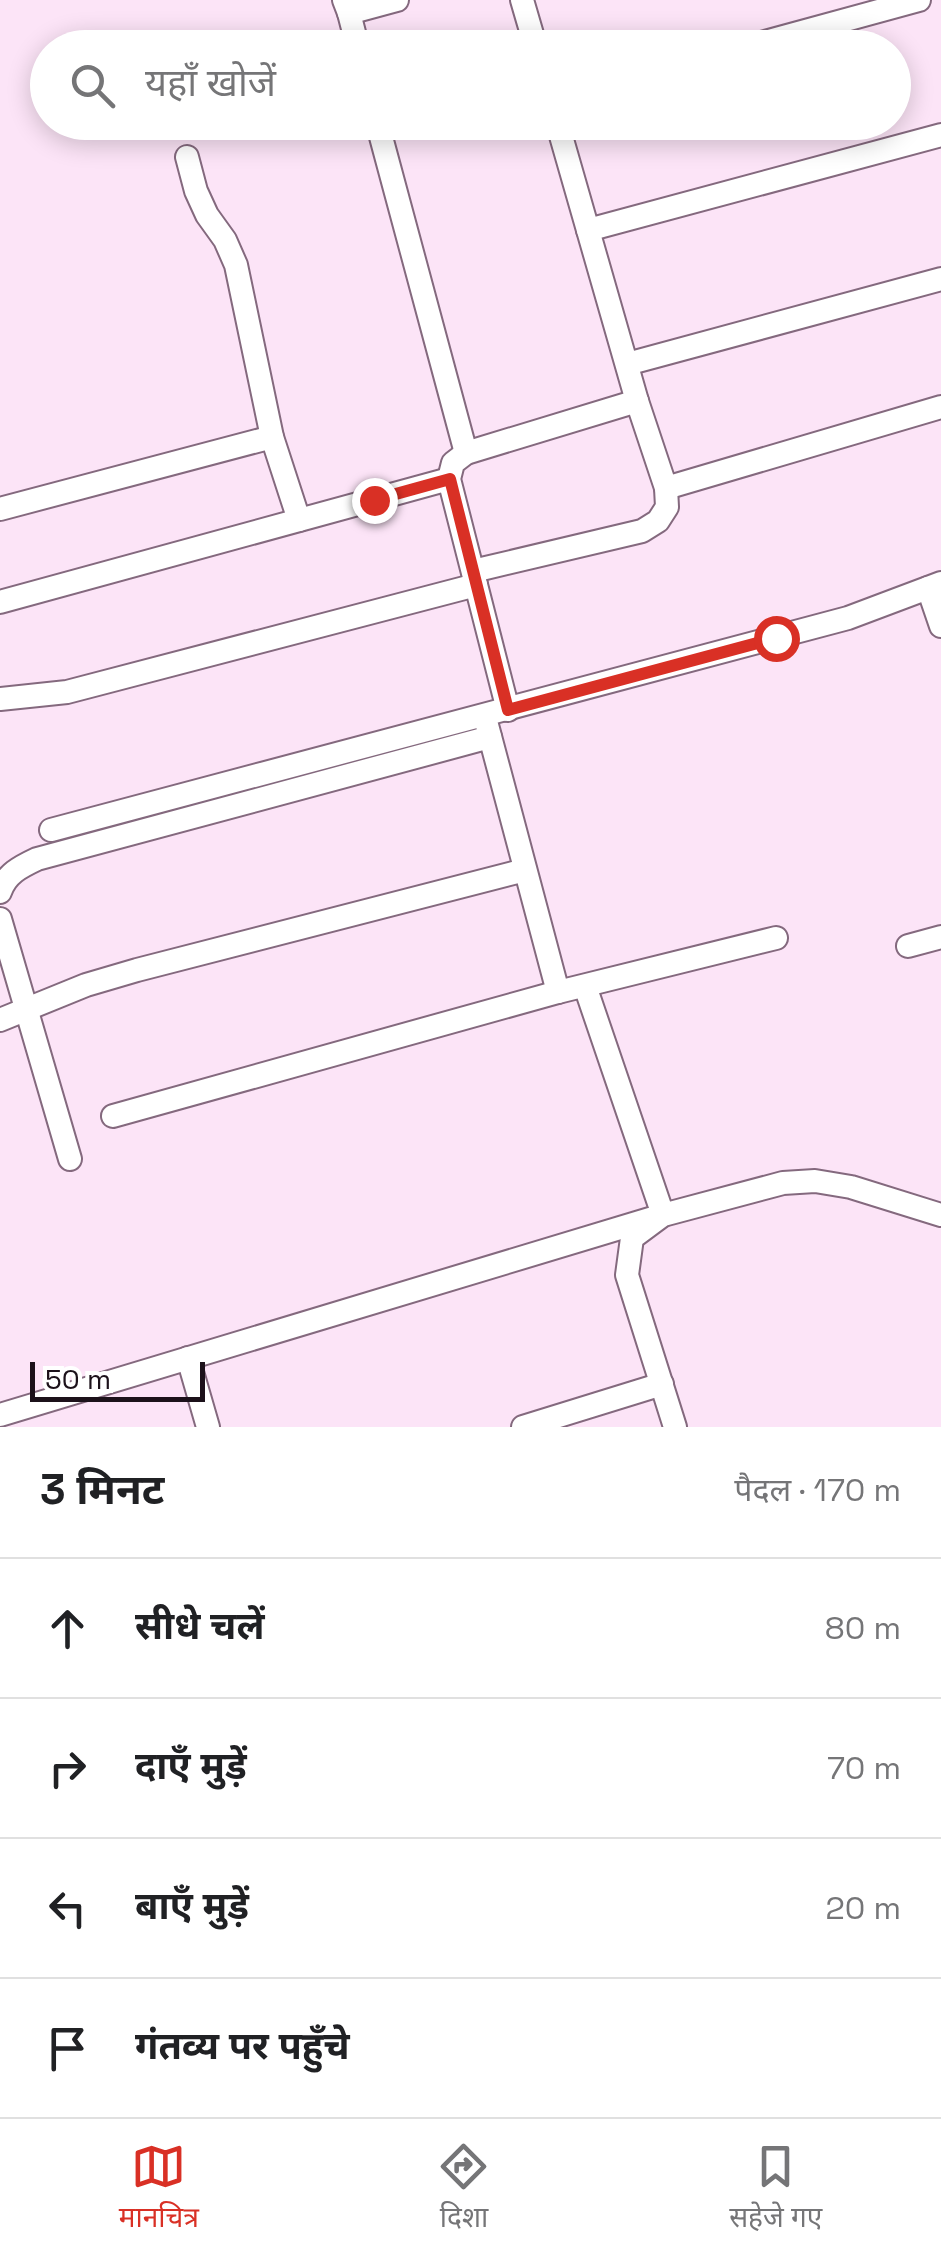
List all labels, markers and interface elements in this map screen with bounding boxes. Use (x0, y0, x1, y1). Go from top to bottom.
search box (30, 30, 911, 140)
icon: search (65, 58, 120, 113)
text: यहाँ खोजें (145, 59, 276, 107)
route end (352, 478, 398, 524)
route start (754, 616, 800, 662)
scale bar (30, 1357, 205, 1402)
text: 50 m (45, 1361, 111, 1397)
text: 3 मिनट (40, 1463, 164, 1516)
text: पैदल · 170 m (734, 1470, 901, 1510)
icon: ahead (40, 1601, 95, 1656)
text: सीधे चलें (135, 1602, 264, 1650)
text: 80 m (825, 1608, 901, 1648)
icon: right (40, 1741, 95, 1796)
text: दाएँ मुड़ें (135, 1742, 247, 1790)
text: 70 m (827, 1748, 901, 1788)
icon: left (40, 1881, 95, 1936)
text: बाएँ मुड़ें (135, 1882, 249, 1930)
text: 20 m (825, 1888, 901, 1928)
icon: arrive (40, 2021, 95, 2076)
text: गंतव्य पर पहुँचे (135, 2022, 350, 2070)
tab: मानचित्र (119, 2139, 199, 2238)
tab: दिशा (436, 2139, 491, 2238)
tab: सहेजे गए (729, 2139, 822, 2238)

